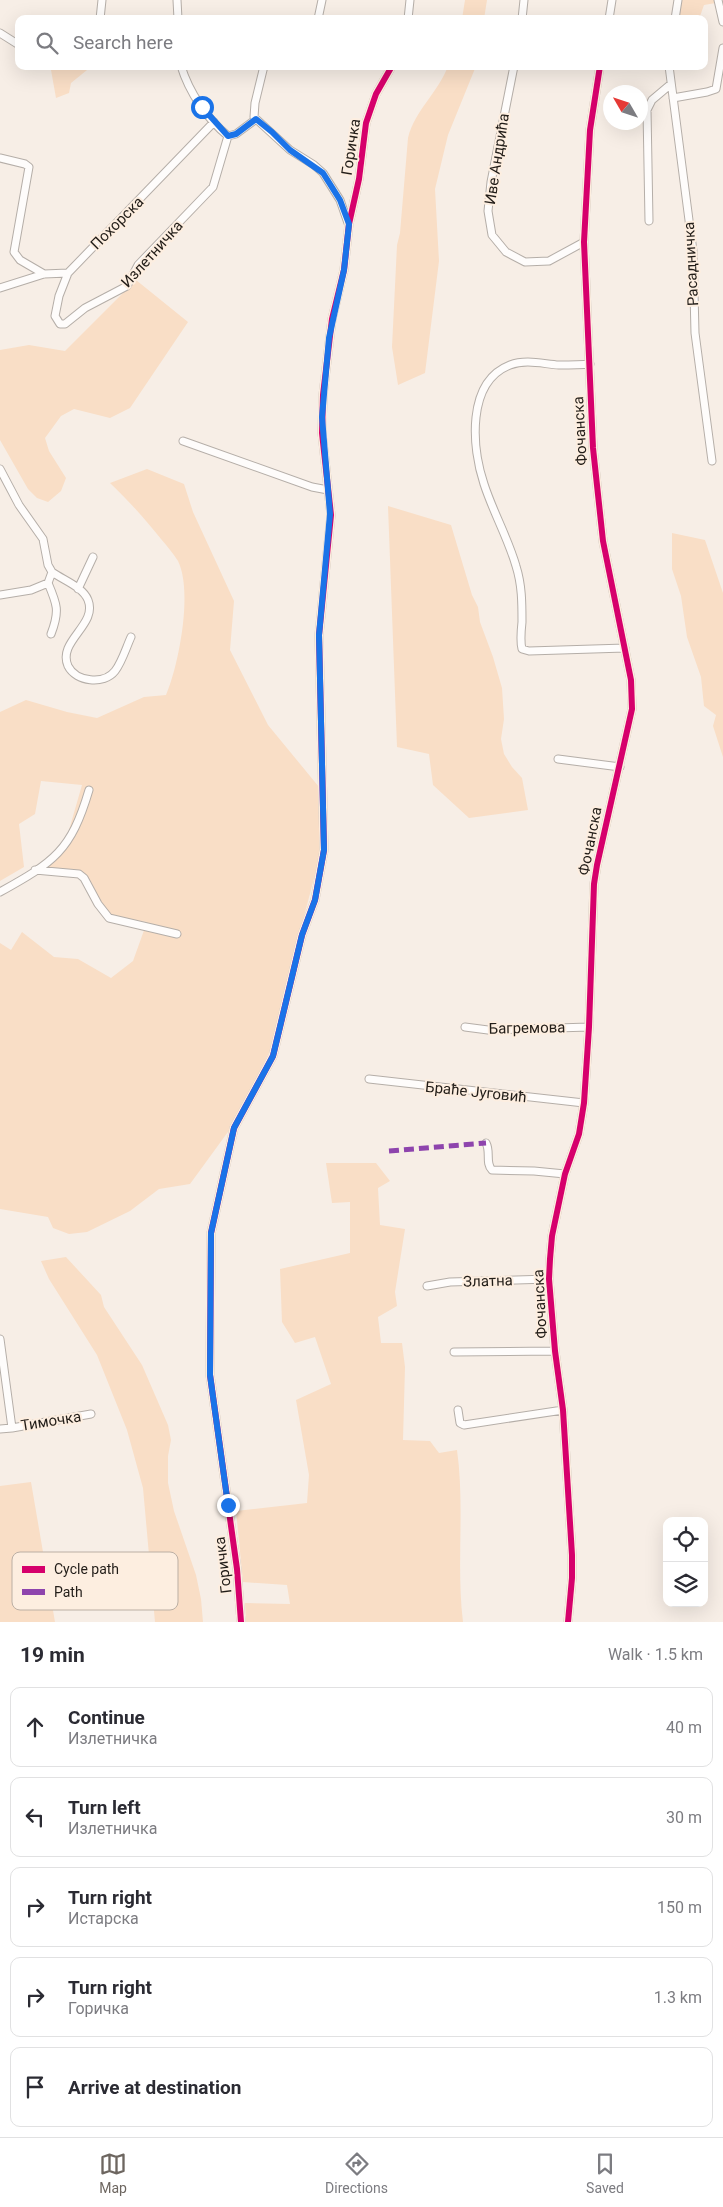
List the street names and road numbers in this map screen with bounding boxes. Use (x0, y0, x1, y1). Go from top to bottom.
street label: Иве Андрића (481, 112, 513, 206)
street label: Горичка (338, 117, 364, 177)
street label: Похорска (87, 193, 147, 253)
street label: Излетничка (117, 217, 187, 291)
street label: Расадничка (680, 221, 702, 307)
street label: Фочанска (569, 396, 591, 466)
street label: Фочанска (575, 805, 605, 877)
street label: Багремова (488, 1018, 566, 1038)
street label: Браће Југовић (424, 1078, 528, 1106)
street label: Фочанска (529, 1269, 551, 1339)
street label: Златна (463, 1271, 513, 1291)
street label: Тимочка (20, 1407, 82, 1435)
street label: Горичка (211, 1536, 235, 1594)

